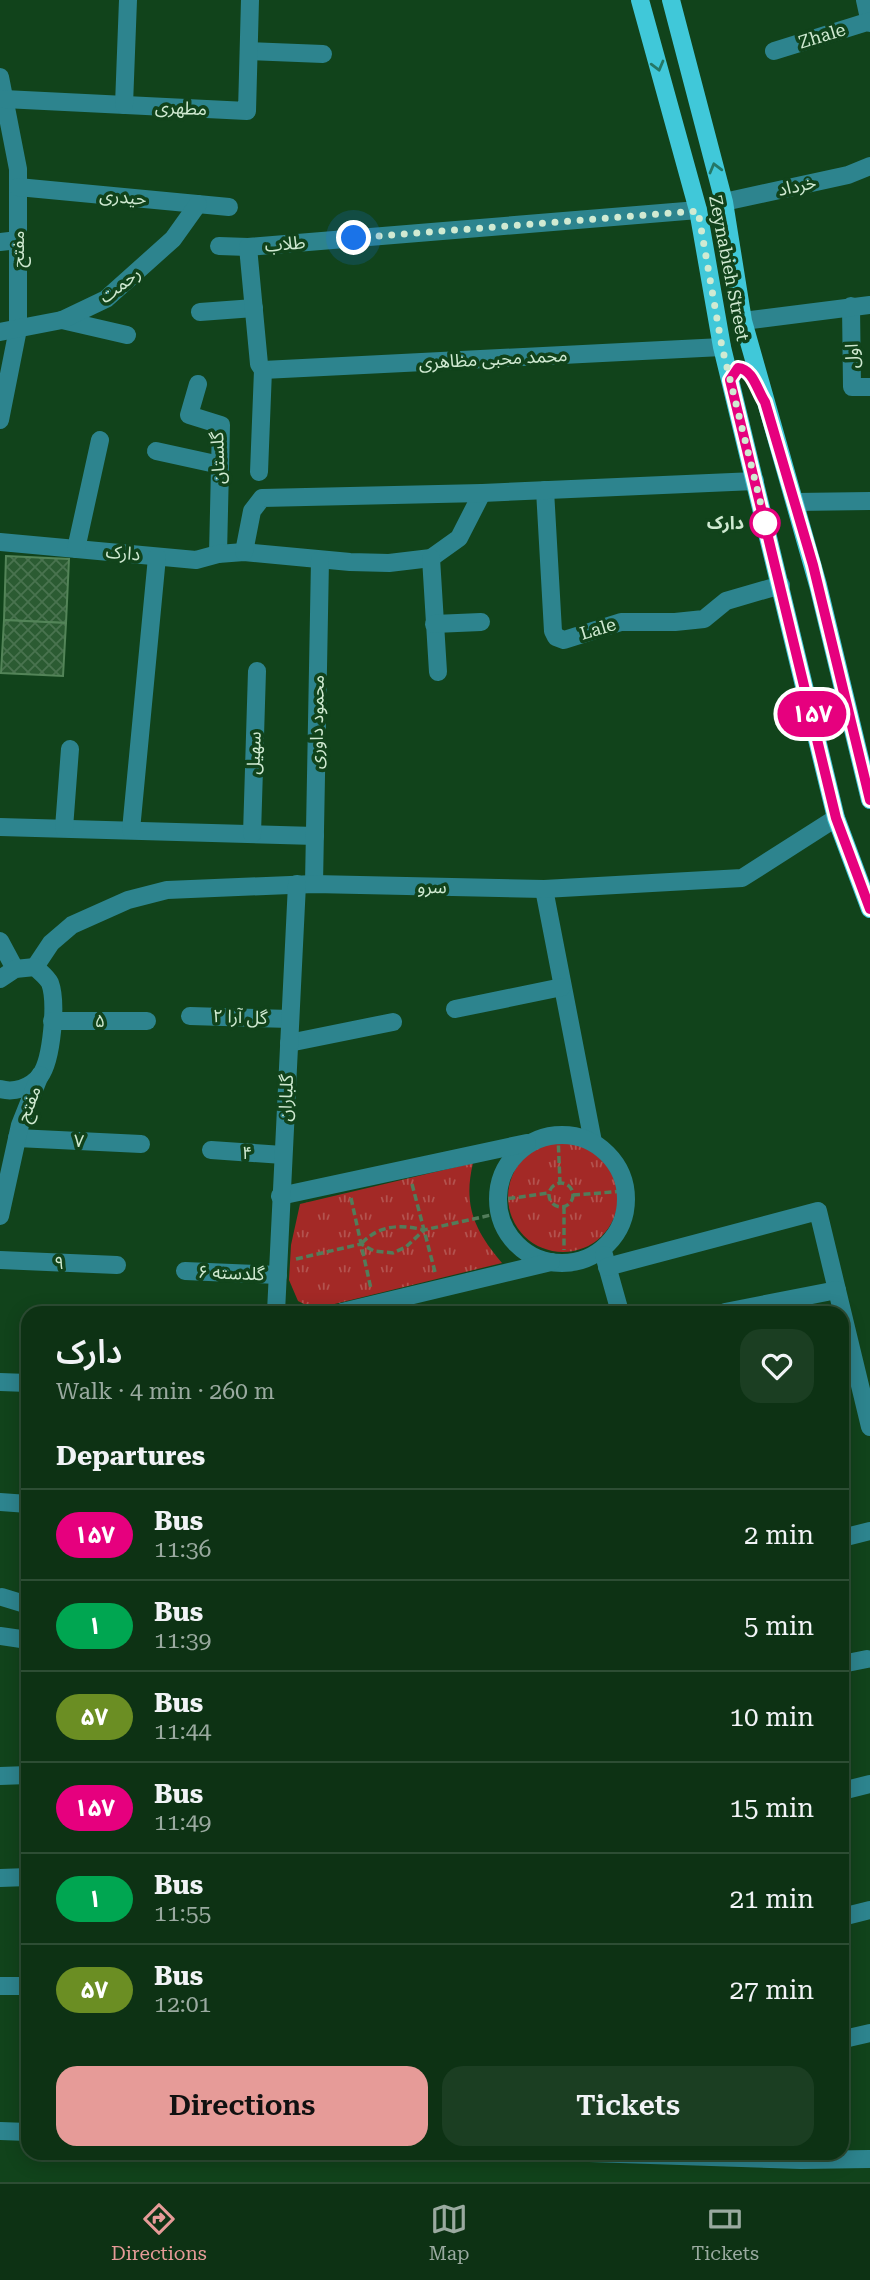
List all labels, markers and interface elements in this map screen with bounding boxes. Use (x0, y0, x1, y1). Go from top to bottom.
street label: Zhale (796, 18, 848, 53)
one-way arrow (650, 60, 665, 72)
street label: مطهری (154, 96, 208, 120)
one-way arrow (709, 162, 723, 174)
street label: خرداد (776, 171, 818, 201)
street label: حیدری (99, 184, 147, 210)
street label: Zeynabieh Street (705, 193, 754, 343)
your location (336, 220, 371, 255)
street label: مفتح (7, 231, 31, 267)
street label: طلاب (264, 231, 306, 256)
street label: رحمت (95, 262, 145, 308)
street label: اول (841, 343, 863, 369)
street label: محمد محبی مظاهری (418, 344, 568, 374)
street label: گلستان (206, 431, 230, 485)
marker: دارک (750, 508, 780, 538)
place label: دارک (707, 512, 744, 534)
street label: دارک (105, 541, 141, 565)
street label: Lale (577, 613, 618, 644)
street label: محمود داوری (305, 675, 329, 769)
line badge: ۱۵۷ (772, 691, 852, 737)
text: ۱۵۷ (791, 700, 833, 728)
street label: سهیل (242, 731, 266, 775)
street label: سرو (417, 876, 447, 898)
street label: گل آرا ۲ (212, 1005, 268, 1029)
street label: ۵ (95, 1010, 105, 1031)
street label: گلباران (274, 1073, 298, 1122)
street label: مفتح (12, 1083, 48, 1126)
street label: ۷ (73, 1130, 85, 1151)
street label: ۴ (241, 1142, 253, 1163)
street label: ۹ (54, 1252, 65, 1273)
street label: گلدسته ۶ (197, 1261, 265, 1284)
button: heart (740, 1329, 814, 1403)
text: دارک (56, 1332, 122, 1371)
text: Walk · 4 min · 260 m (56, 1378, 275, 1405)
text: Departures (56, 1441, 205, 1471)
text: Bus (154, 1506, 203, 1536)
text: 2 min (744, 1520, 814, 1550)
text: ۱۵۷ (74, 1521, 115, 1549)
text: 11:36 (154, 1536, 211, 1563)
text: Bus (154, 1597, 203, 1627)
text: 5 min (744, 1611, 814, 1641)
text: ۱ (88, 1612, 101, 1640)
text: 11:39 (154, 1627, 211, 1654)
text: Bus (154, 1688, 203, 1718)
text: 10 min (730, 1702, 814, 1732)
text: ۵۷ (81, 1703, 108, 1731)
text: 11:44 (154, 1718, 211, 1745)
text: Bus (154, 1779, 203, 1809)
text: 15 min (730, 1793, 814, 1823)
text: ۱۵۷ (74, 1794, 115, 1822)
text: 11:49 (154, 1809, 211, 1836)
text: Bus (154, 1870, 203, 1900)
text: 21 min (730, 1884, 814, 1914)
text: ۱ (88, 1885, 101, 1913)
text: 11:55 (154, 1900, 211, 1927)
text: Bus (154, 1961, 203, 1991)
text: 27 min (730, 1975, 814, 2005)
text: ۵۷ (81, 1976, 108, 2004)
text: 12:01 (154, 1991, 211, 2018)
button: Directions (56, 2066, 428, 2146)
button: Tickets (442, 2066, 814, 2146)
tab: Directions (111, 2200, 207, 2265)
tab: Map (429, 2200, 469, 2265)
tab: Tickets (692, 2200, 759, 2265)

